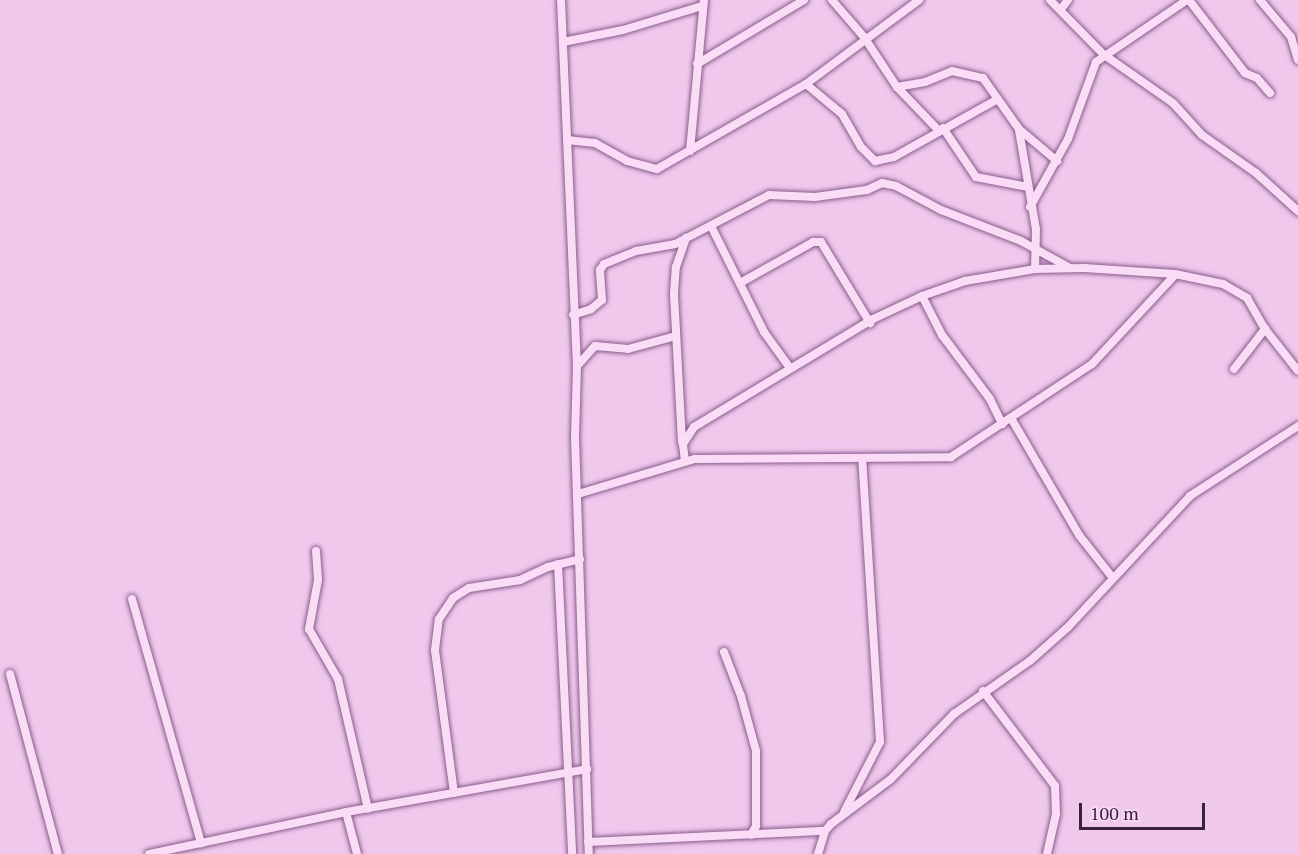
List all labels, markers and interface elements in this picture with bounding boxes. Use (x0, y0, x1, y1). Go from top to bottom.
scale bar (1082, 791, 1208, 829)
text: 100 m (1090, 801, 1139, 825)

